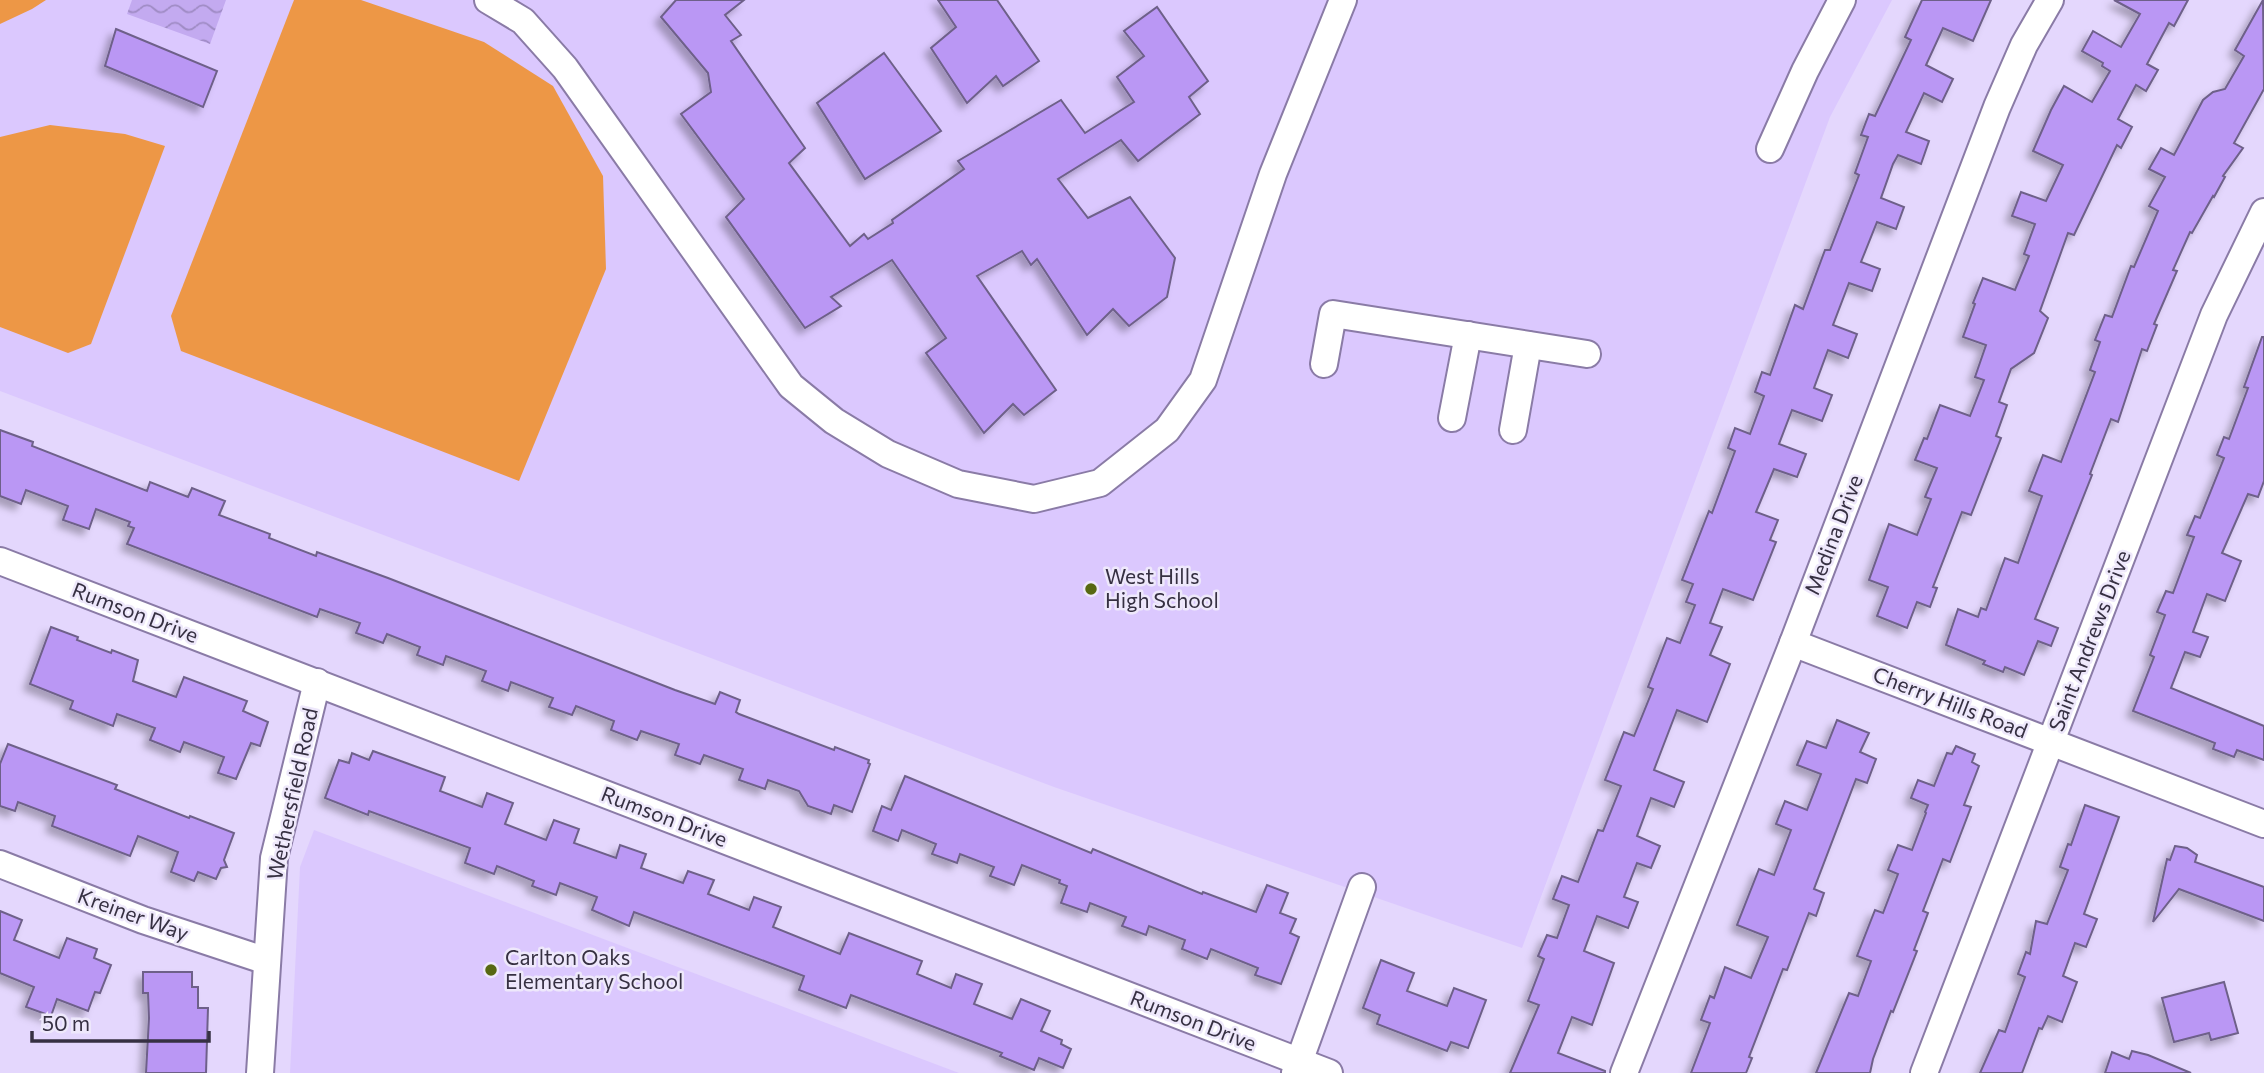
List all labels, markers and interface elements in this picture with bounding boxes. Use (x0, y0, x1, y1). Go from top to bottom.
street label: Medina Drive (1798, 471, 1867, 598)
street label: Saint Andrews Drive (2043, 546, 2135, 735)
place label: West Hills High School (1105, 563, 1219, 612)
street label: Rumson Drive (69, 576, 202, 647)
marker: West Hills High School (1083, 581, 1099, 597)
street label: Cherry Hills Road (1870, 661, 2031, 743)
street label: Wethersfield Road (261, 705, 322, 882)
street label: Rumson Drive (598, 780, 731, 851)
street label: Kreiner Way (75, 882, 192, 945)
place label: Carlton Oaks Elementary School (505, 944, 683, 993)
marker: Carlton Oaks Elementary School (483, 962, 499, 978)
street label: Rumson Drive (1127, 984, 1260, 1055)
scale bar (32, 1000, 208, 1044)
text: 50 m (42, 1010, 90, 1035)

